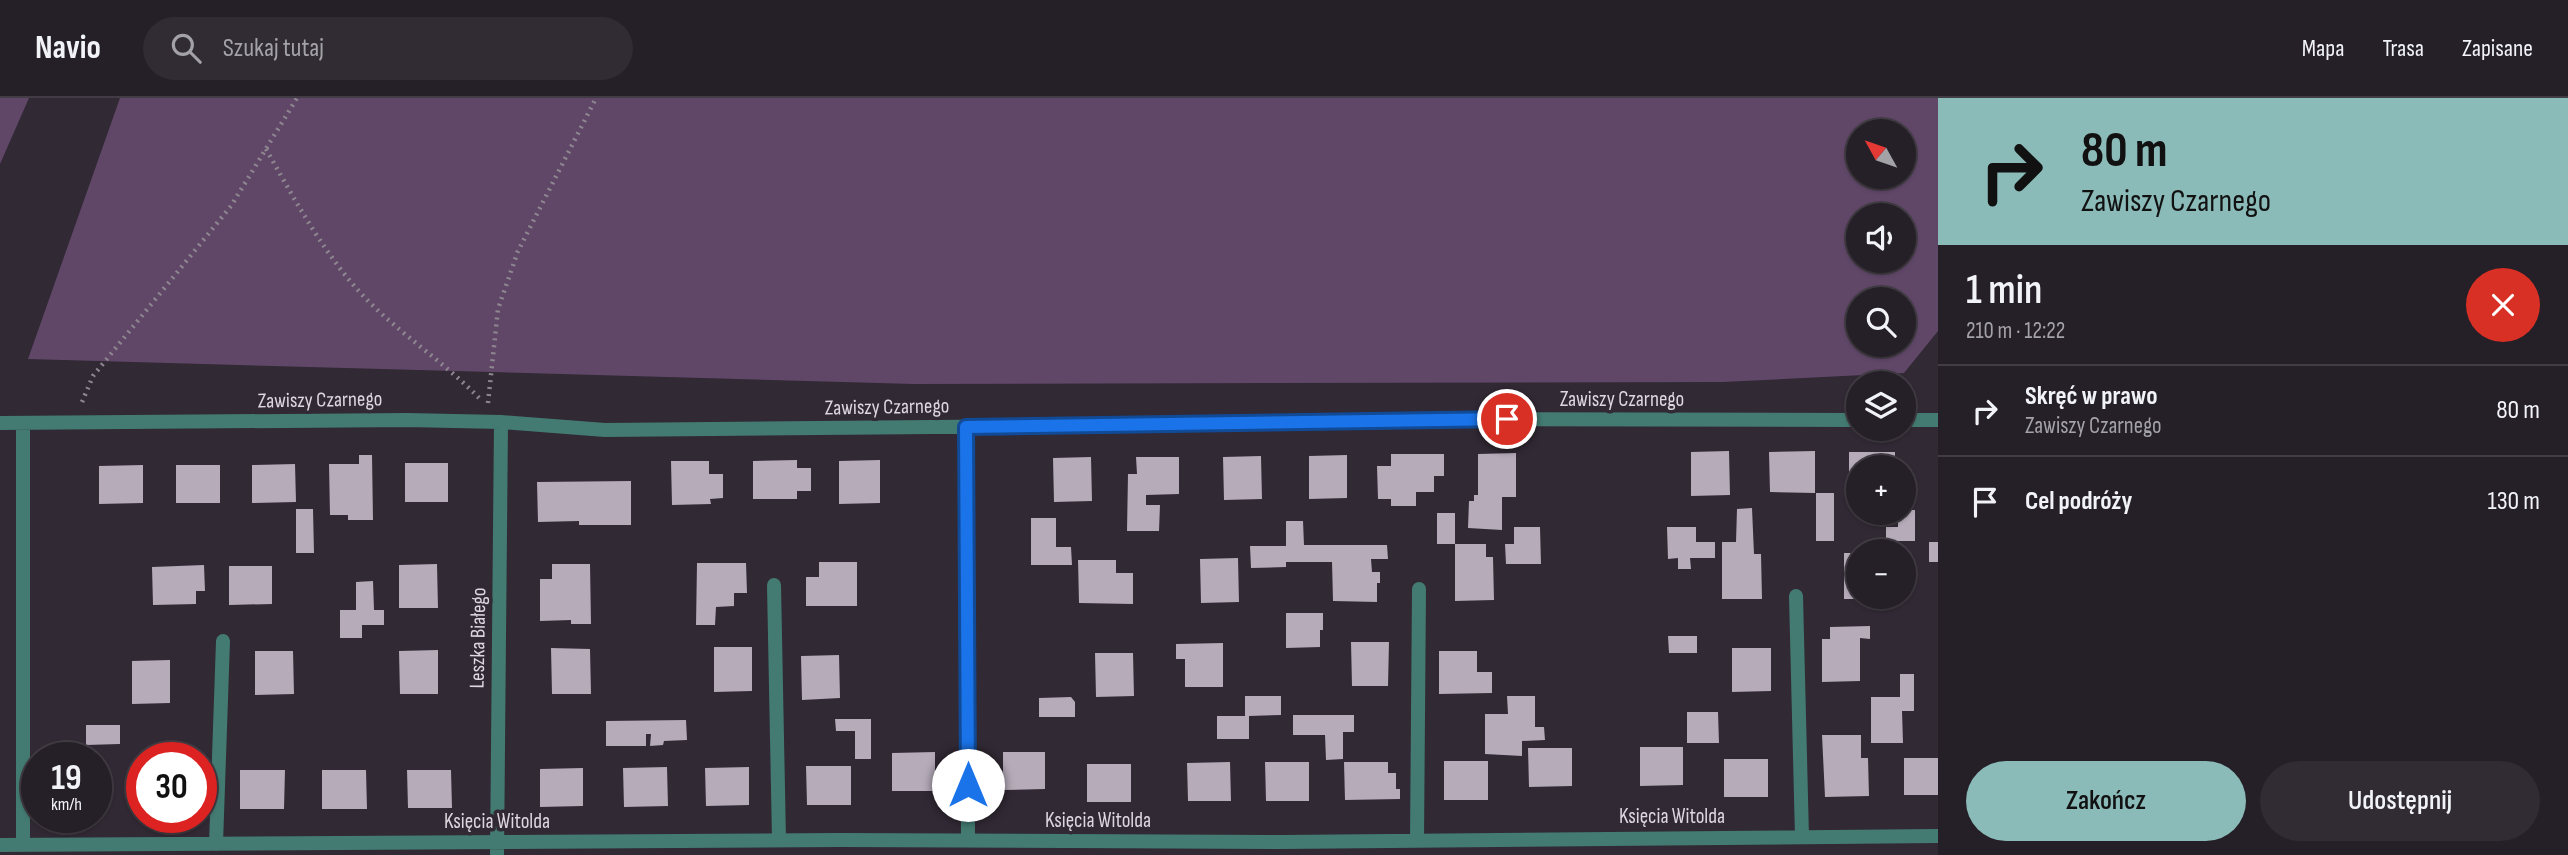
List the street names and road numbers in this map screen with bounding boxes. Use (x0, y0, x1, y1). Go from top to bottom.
street label: Zawiszy Czarnego (257, 386, 383, 414)
street label: Zawiszy Czarnego (1560, 387, 1684, 412)
street label: Zawiszy Czarnego (824, 393, 950, 421)
street label: Leszka Białego (465, 587, 491, 689)
street label: Księcia Witolda (1619, 804, 1725, 829)
street label: Księcia Witolda (1045, 808, 1151, 833)
street label: Księcia Witolda (444, 809, 550, 834)

